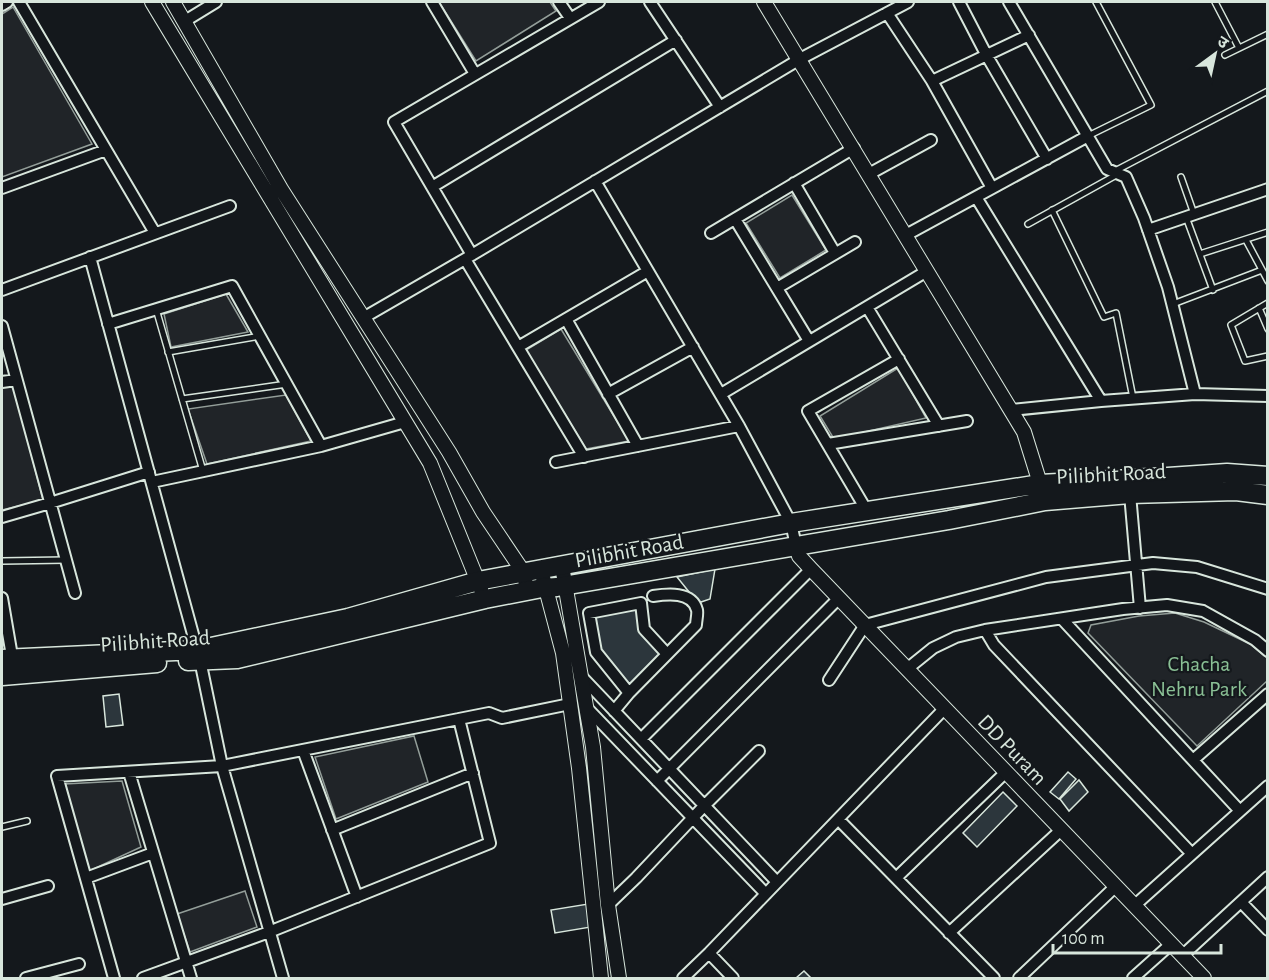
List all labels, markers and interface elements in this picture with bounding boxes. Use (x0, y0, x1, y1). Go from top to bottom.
north arrow (1185, 24, 1245, 84)
text: उ (1214, 33, 1231, 52)
street label: Pilibhit Road (1056, 460, 1167, 488)
street label: Pilibhit Road (573, 531, 685, 571)
street label: Pilibhit Road (99, 626, 211, 656)
park label: Chacha Nehru Park (1151, 653, 1247, 700)
street label: DD Puram (974, 710, 1051, 789)
scale bar (1053, 917, 1221, 955)
text: 100 m (1062, 930, 1105, 948)

